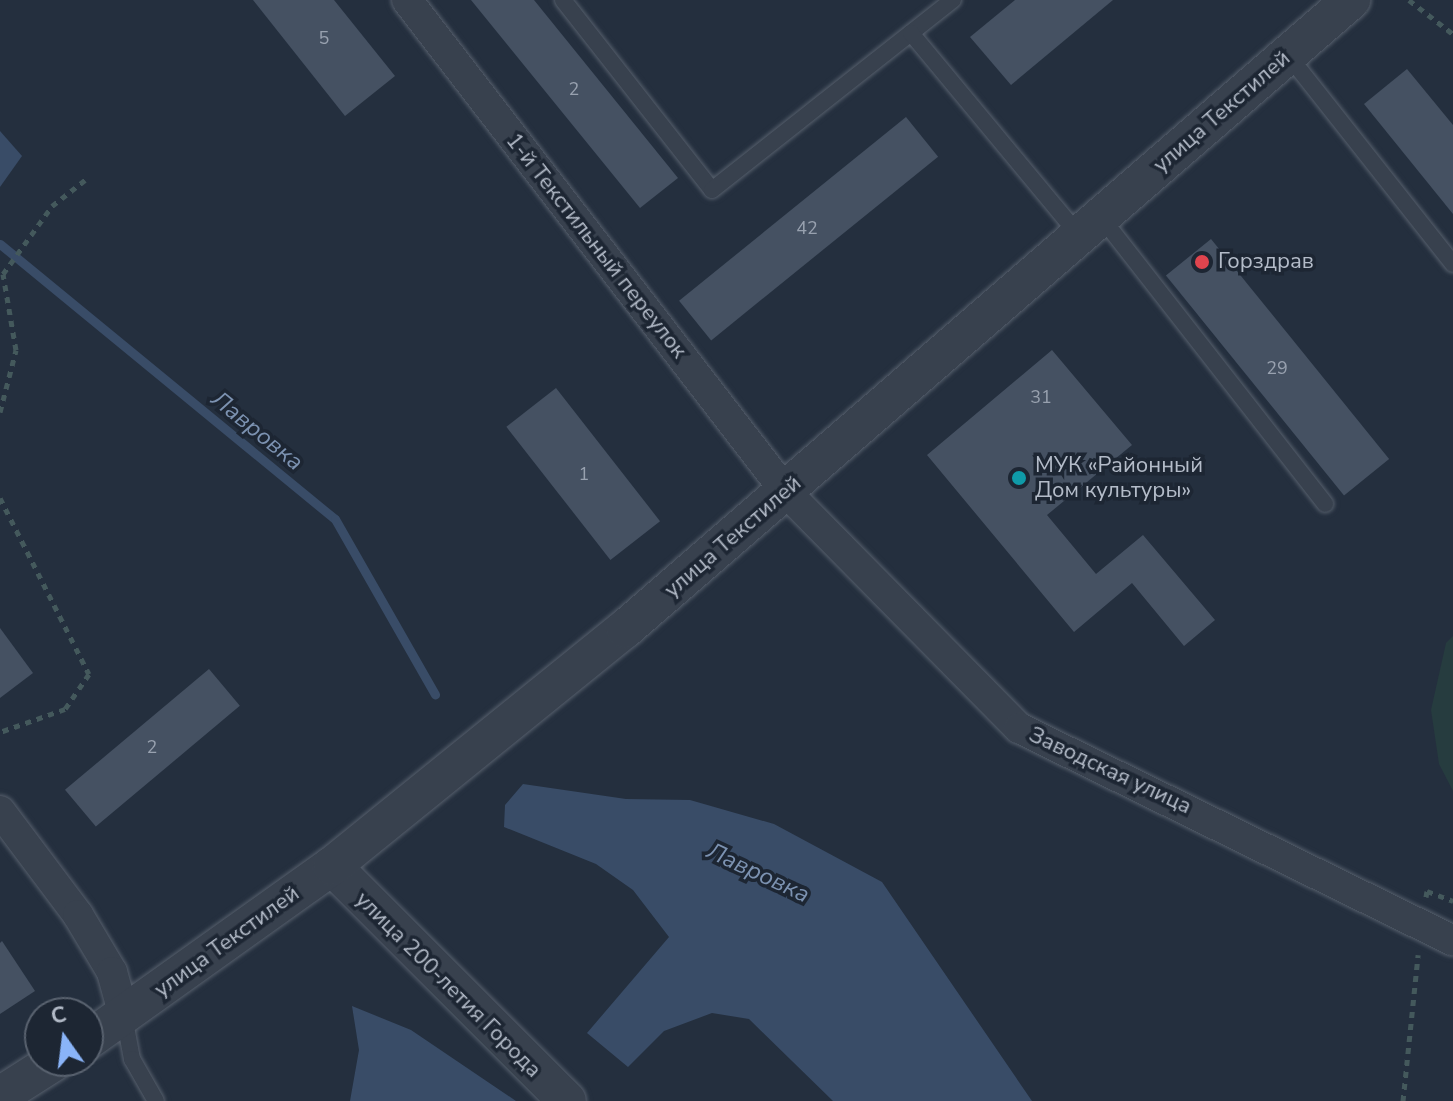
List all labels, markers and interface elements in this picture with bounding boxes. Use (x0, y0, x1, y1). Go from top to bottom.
house number: 5 (319, 27, 329, 49)
street label: улица Текстилей (1148, 45, 1296, 179)
house number: 2 (569, 78, 579, 100)
street label: 1-й Текстильный переулок (500, 128, 692, 364)
house number: 42 (796, 217, 818, 239)
place label: Горздрав (1218, 249, 1314, 275)
marker: Горздрав (1193, 253, 1211, 271)
house number: 29 (1266, 357, 1288, 379)
water label: Лавровка (205, 385, 309, 477)
house number: 31 (1030, 386, 1052, 408)
place label: МУК «Районный Дом культуры» (1035, 452, 1203, 504)
house number: 1 (579, 463, 589, 485)
marker: МУК «Районный Дом культуры» (1010, 469, 1028, 487)
street label: улица Текстилей (659, 470, 807, 604)
street label: Заводская улица (1025, 722, 1195, 820)
house number: 2 (147, 736, 157, 758)
water label: Лавровка (702, 837, 814, 909)
street label: улица Текстилей (149, 881, 305, 1003)
street label: улица 200-летия Города (350, 887, 546, 1083)
north arrow (24, 997, 104, 1077)
text: С (48, 999, 70, 1032)

